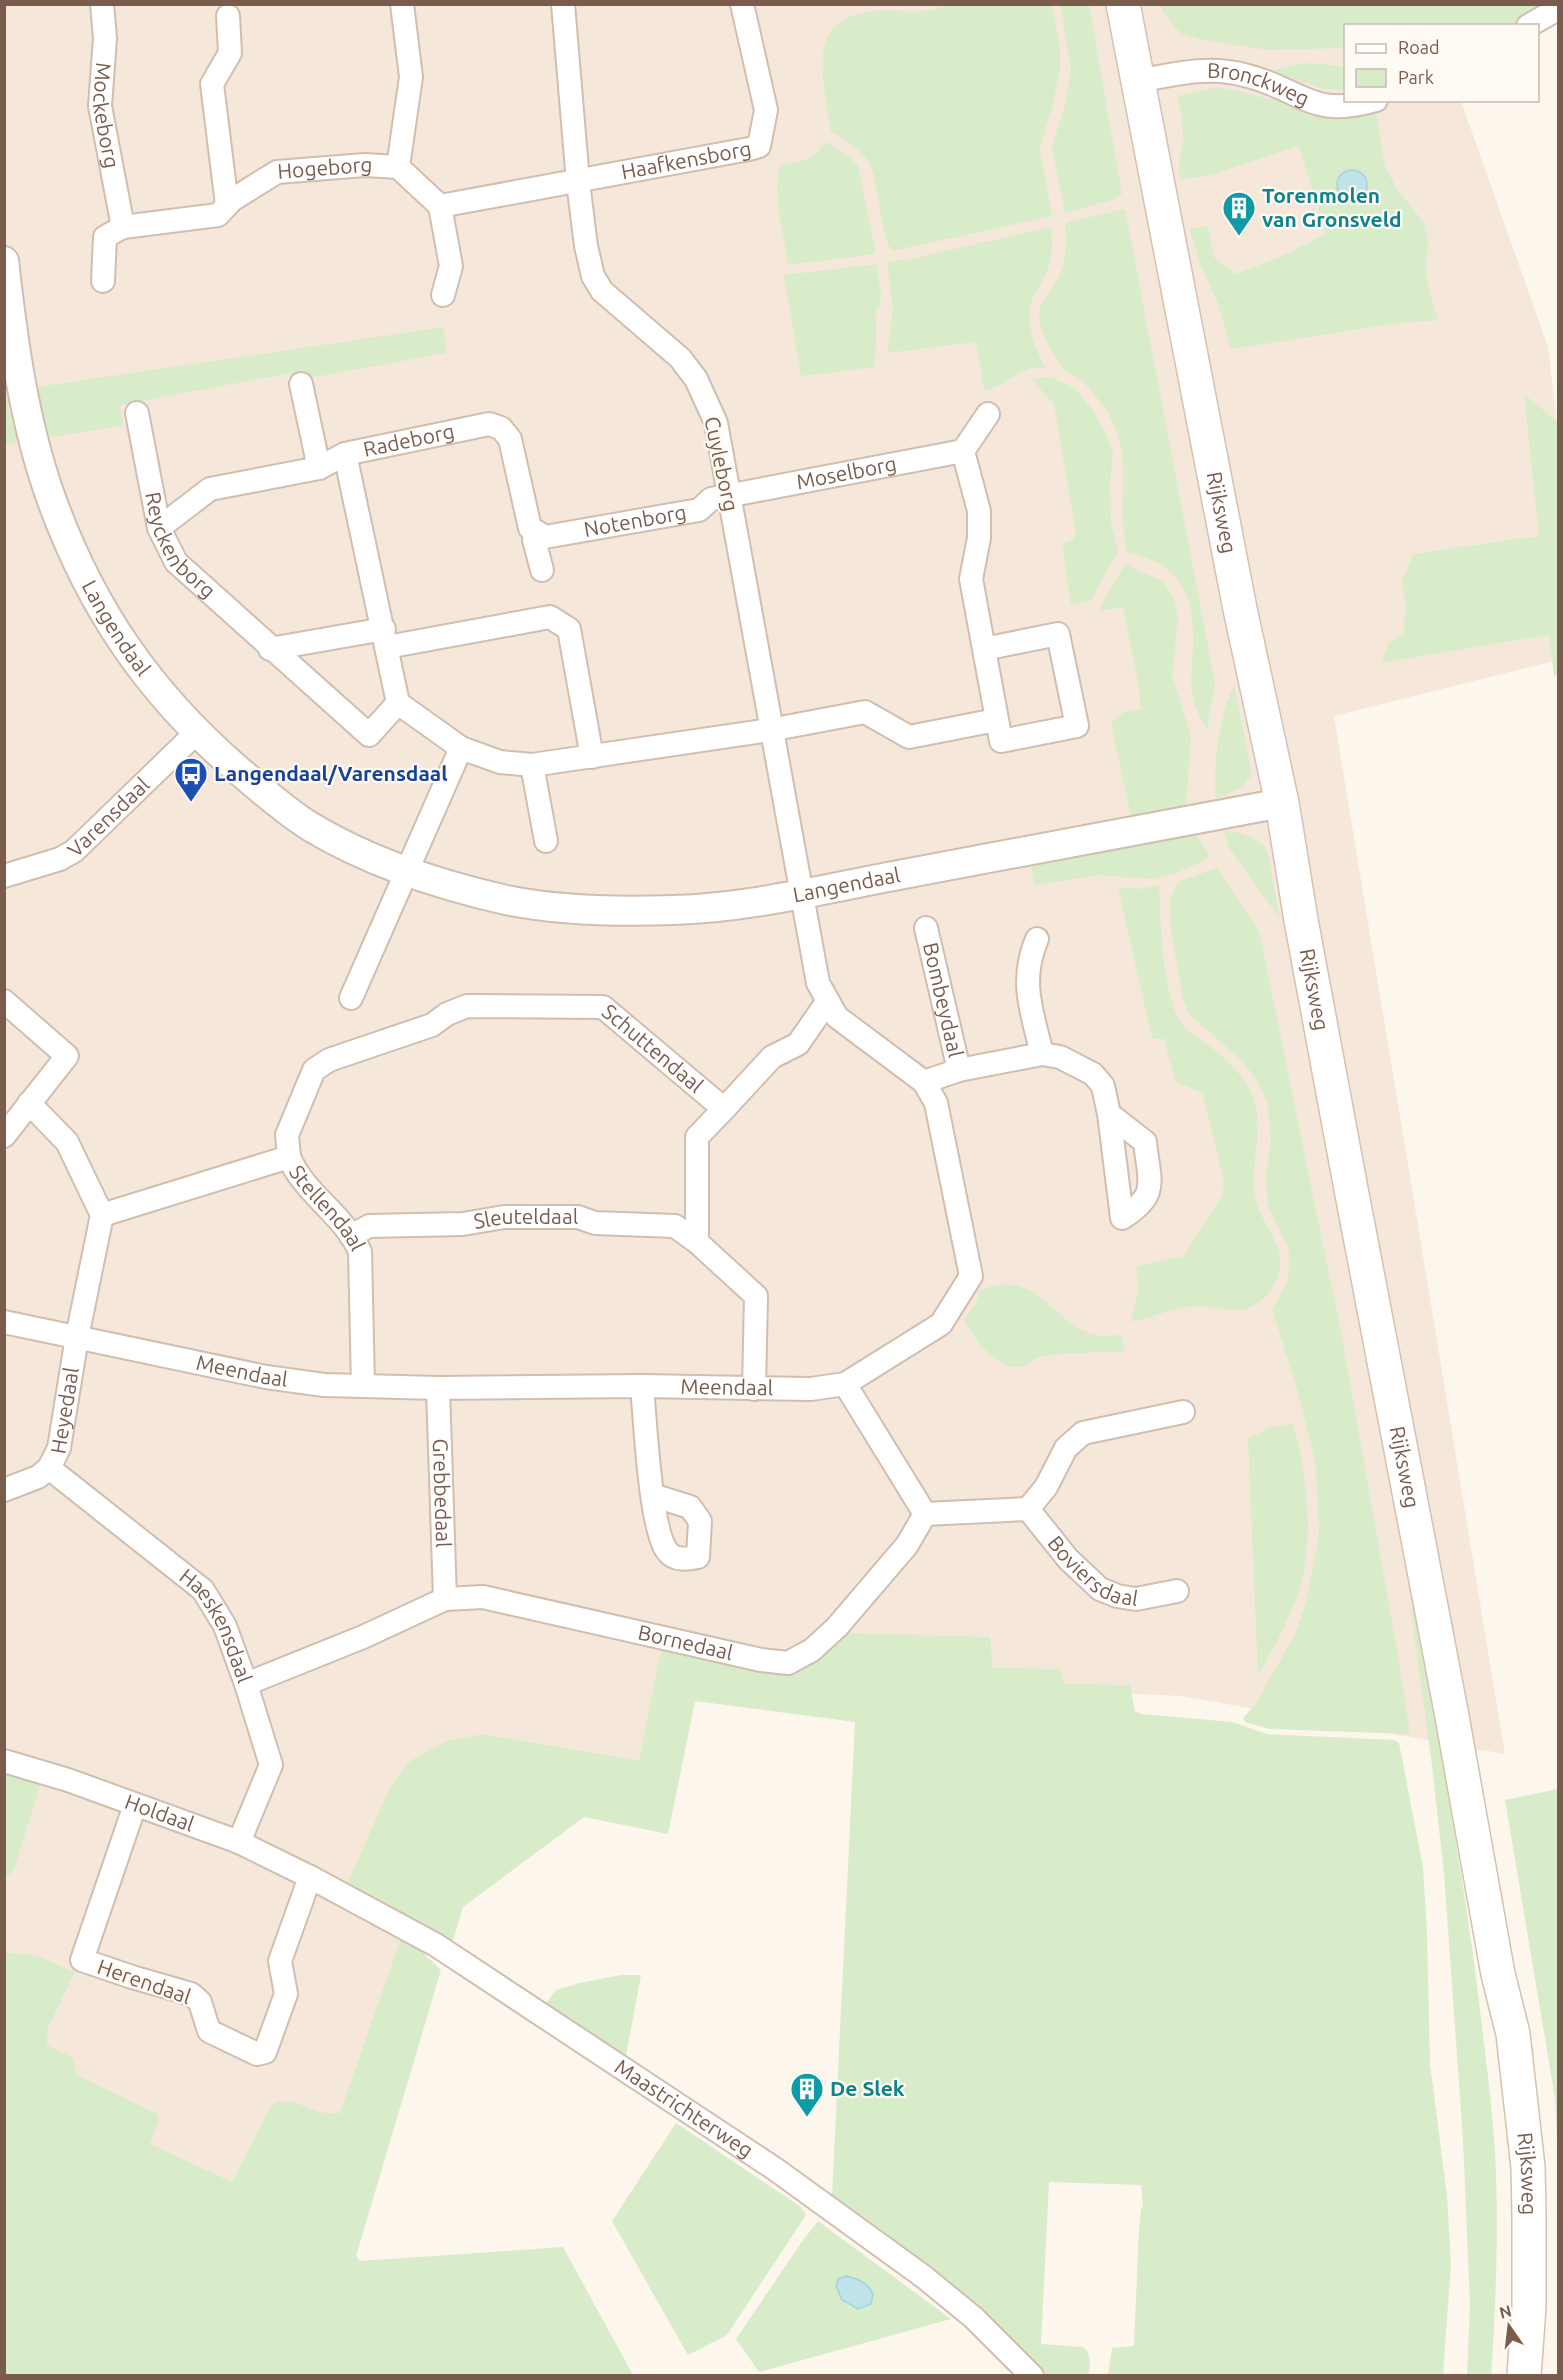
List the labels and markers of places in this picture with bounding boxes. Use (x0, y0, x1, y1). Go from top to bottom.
place label: Torenmolen van Gronsveld (1262, 183, 1402, 231)
building icon: Torenmolen van Gronsveld (1221, 190, 1257, 237)
bus stop icon: Langendaal/Varensdaal (173, 756, 209, 803)
place label: Langendaal/Varensdaal (214, 761, 448, 785)
building icon: De Slek (789, 2071, 825, 2118)
place label: De Slek (830, 2076, 905, 2100)

